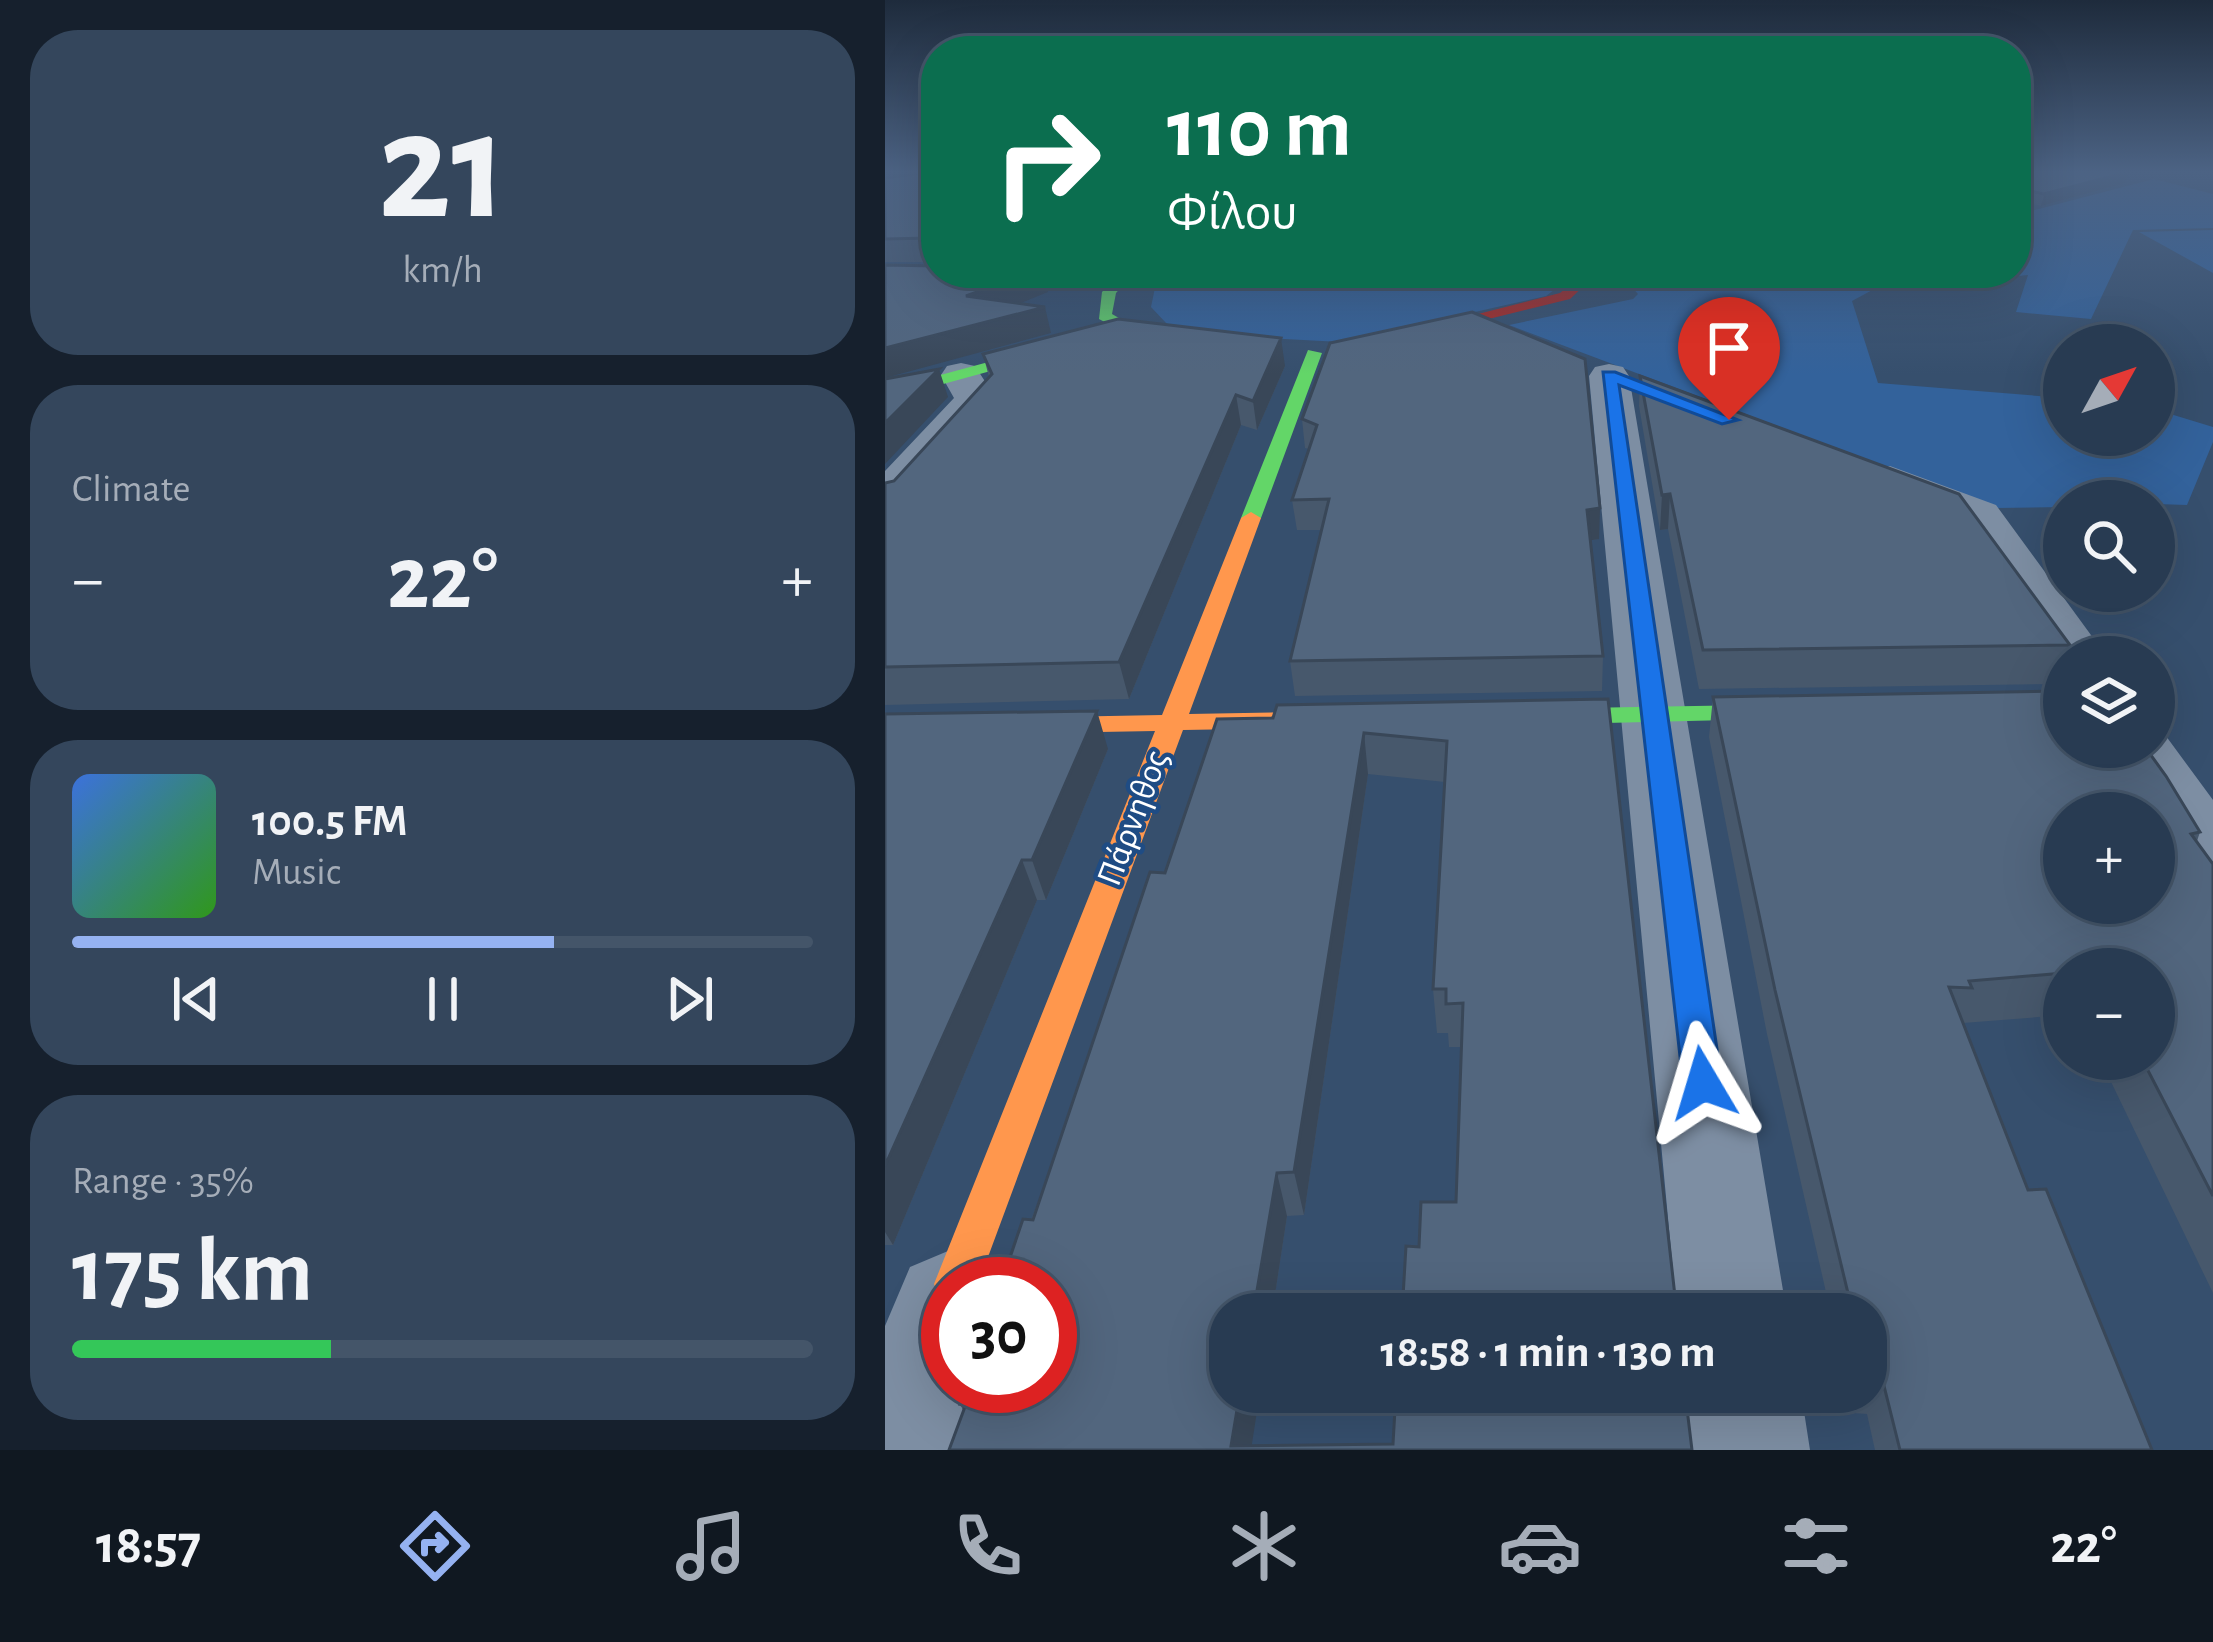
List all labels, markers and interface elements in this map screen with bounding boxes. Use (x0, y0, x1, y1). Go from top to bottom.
icon: right (969, 84, 1125, 240)
text: 110 m (1167, 88, 1352, 172)
text: 21 (378, 91, 507, 247)
text: Φίλου (1167, 186, 1298, 240)
text: km/h (402, 251, 483, 290)
pin (1678, 297, 1780, 420)
icon: arrive (1696, 315, 1762, 381)
north arrow (2043, 324, 2175, 456)
map controls (2043, 324, 2175, 1080)
text: Climate (72, 470, 190, 509)
button: search (2043, 480, 2175, 612)
text: 22° (387, 535, 498, 625)
text: − (72, 547, 104, 613)
text: + (781, 547, 813, 613)
button: layers (2043, 636, 2175, 768)
street label: Πάρνηθος (1091, 746, 1175, 890)
button: + (2043, 792, 2175, 924)
text: 100.5 FM (252, 799, 408, 844)
text: Music (252, 853, 341, 892)
button: − (2043, 948, 2175, 1080)
icon: previous (163, 966, 229, 1032)
icon: pause (410, 966, 476, 1032)
icon: next (657, 966, 723, 1032)
position arrow (1640, 1020, 1766, 1146)
text: Range · 35% (72, 1162, 254, 1201)
text: 175 km (72, 1227, 313, 1317)
speed limit sign: 30 (921, 1257, 1077, 1413)
text: 18:58 · 1 min · 130 m (1380, 1330, 1716, 1375)
icon: directions (393, 1504, 477, 1588)
icon: music (669, 1504, 753, 1588)
icon: phone (946, 1504, 1030, 1588)
icon: climate (1222, 1504, 1306, 1588)
icon: car (1498, 1504, 1582, 1588)
icon: filters (1774, 1504, 1858, 1588)
text: 18:57 (96, 1519, 201, 1573)
text: 22° (2050, 1519, 2117, 1573)

